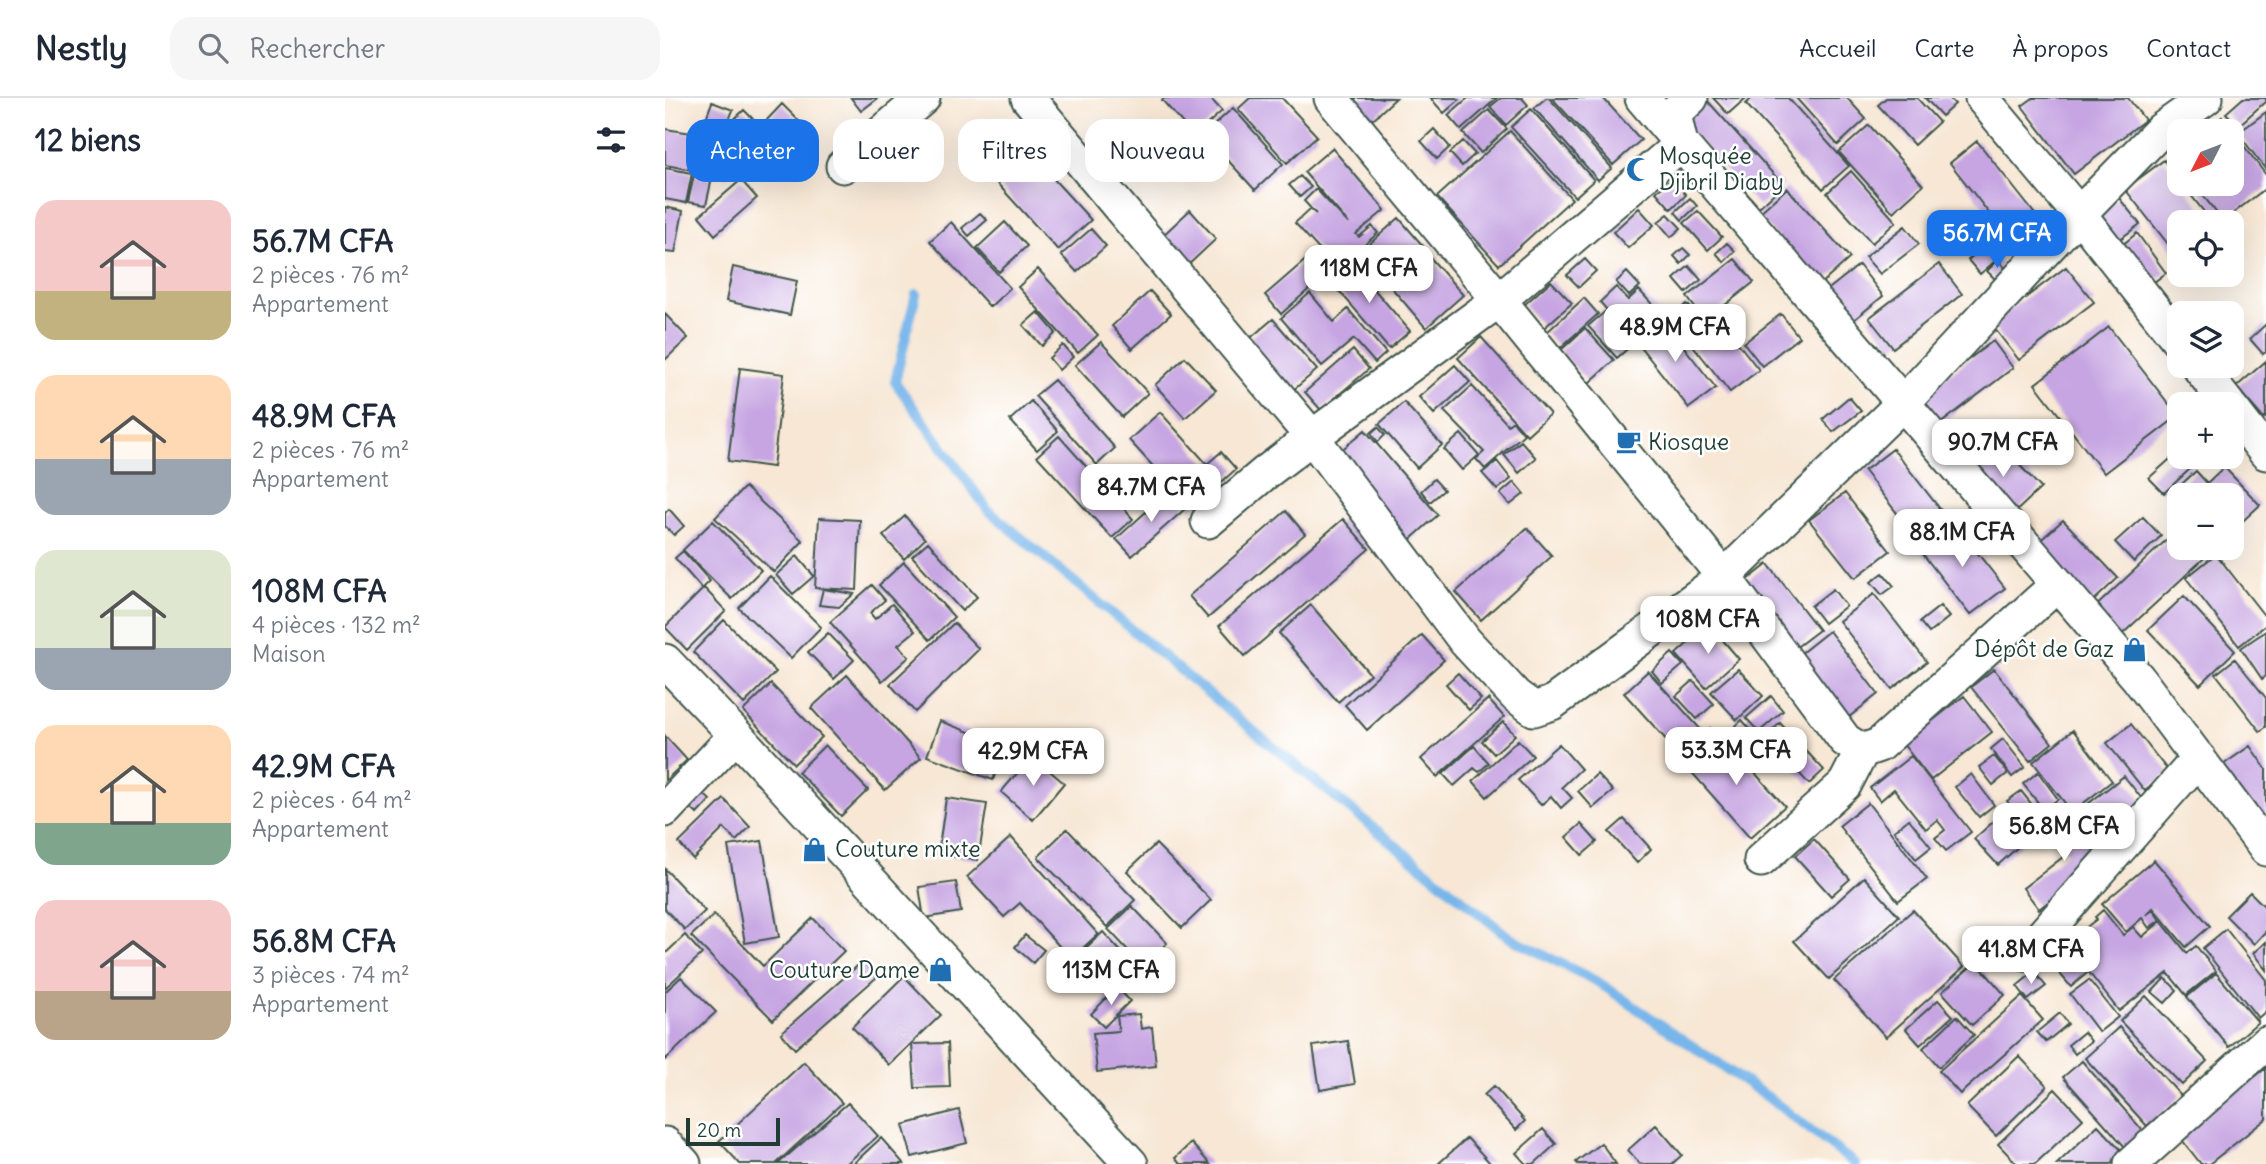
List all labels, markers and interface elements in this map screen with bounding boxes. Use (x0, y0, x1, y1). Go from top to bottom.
search box (170, 17, 660, 80)
text: Nestly (35, 27, 128, 69)
icon: search (194, 29, 232, 67)
text: Rechercher (250, 32, 385, 65)
text: Accueil (1799, 33, 1876, 63)
text: Carte (1914, 33, 1974, 63)
text: À propos (2012, 33, 2108, 63)
text: Contact (2146, 33, 2231, 63)
chip: Acheter (686, 119, 819, 182)
chip: Louer (833, 119, 944, 182)
chip: Filtres (958, 119, 1071, 182)
chip: Nouveau (1085, 119, 1229, 182)
north arrow (2167, 119, 2243, 196)
map controls (2167, 119, 2244, 560)
text: 12 biens (35, 121, 141, 159)
icon: filters (592, 121, 630, 159)
place label: Mosquée Djibril Diaby (1659, 141, 1784, 196)
mosque icon: Mosquée Djibril Diaby (1625, 155, 1653, 183)
button: locate (2167, 210, 2244, 287)
pin: 56.7M CFA (1917, 211, 2077, 270)
text: 56.7M CFA (1943, 218, 2051, 247)
text: 56.7M CFA (252, 222, 393, 260)
icon: home (91, 228, 175, 312)
pin: 118M CFA (1297, 246, 1441, 305)
text: 118M CFA (1320, 253, 1418, 282)
text: 2 pièces · 76 m² (252, 260, 409, 289)
text: Appartement (252, 289, 389, 318)
button: layers (2167, 301, 2244, 378)
pin: 48.9M CFA (1595, 304, 1755, 364)
text: 48.9M CFA (1620, 312, 1730, 341)
button: + (2167, 392, 2244, 469)
text: 48.9M CFA (252, 397, 396, 435)
icon: home (91, 403, 175, 487)
pin: 90.7M CFA (1923, 420, 2083, 479)
place label: Kiosque (1648, 427, 1729, 456)
text: 90.7M CFA (1948, 427, 2058, 456)
cafe icon: Kiosque (1614, 428, 1642, 456)
text: 2 pièces · 76 m² (252, 435, 409, 464)
text: Appartement (252, 464, 389, 493)
pin: 84.7M CFA (1071, 464, 1231, 524)
text: 84.7M CFA (1097, 472, 1205, 501)
button: − (2167, 483, 2244, 560)
pin: 88.1M CFA (1882, 510, 2042, 569)
text: 88.1M CFA (1909, 517, 2015, 546)
text: 108M CFA (252, 572, 387, 610)
icon: home (91, 578, 175, 662)
pin: 108M CFA (1636, 596, 1780, 656)
text: 108M CFA (1656, 604, 1760, 633)
text: 4 pièces · 132 m² (252, 610, 421, 639)
place label: Dépôt de Gaz (1974, 634, 2114, 663)
shop icon: Dépôt de Gaz (2120, 635, 2148, 663)
text: Maison (252, 639, 326, 668)
pin: 42.9M CFA (953, 728, 1113, 788)
pin: 53.3M CFA (1656, 728, 1816, 787)
text: 53.3M CFA (1681, 735, 1791, 764)
text: 42.9M CFA (978, 736, 1088, 765)
text: 42.9M CFA (252, 747, 395, 785)
icon: home (91, 753, 175, 837)
text: 2 pièces · 64 m² (252, 785, 412, 814)
pin: 56.8M CFA (1984, 804, 2144, 863)
text: 56.8M CFA (2009, 811, 2119, 840)
text: Appartement (252, 814, 389, 843)
place label: Couture mixte (835, 834, 981, 863)
shop icon: Couture mixte (801, 835, 829, 863)
text: 56.8M CFA (252, 922, 396, 960)
pin: 41.8M CFA (1951, 926, 2111, 986)
icon: home (91, 928, 175, 1012)
text: 41.8M CFA (1978, 934, 2084, 963)
pin: 113M CFA (1039, 948, 1183, 1007)
place label: Couture Dame (769, 955, 920, 984)
text: 113M CFA (1062, 955, 1160, 984)
shop icon: Couture Dame (926, 956, 954, 984)
text: 3 pièces · 74 m² (252, 960, 410, 989)
text: Appartement (252, 989, 389, 1018)
scale bar (686, 1115, 781, 1147)
text: 20 m (697, 1118, 741, 1142)

